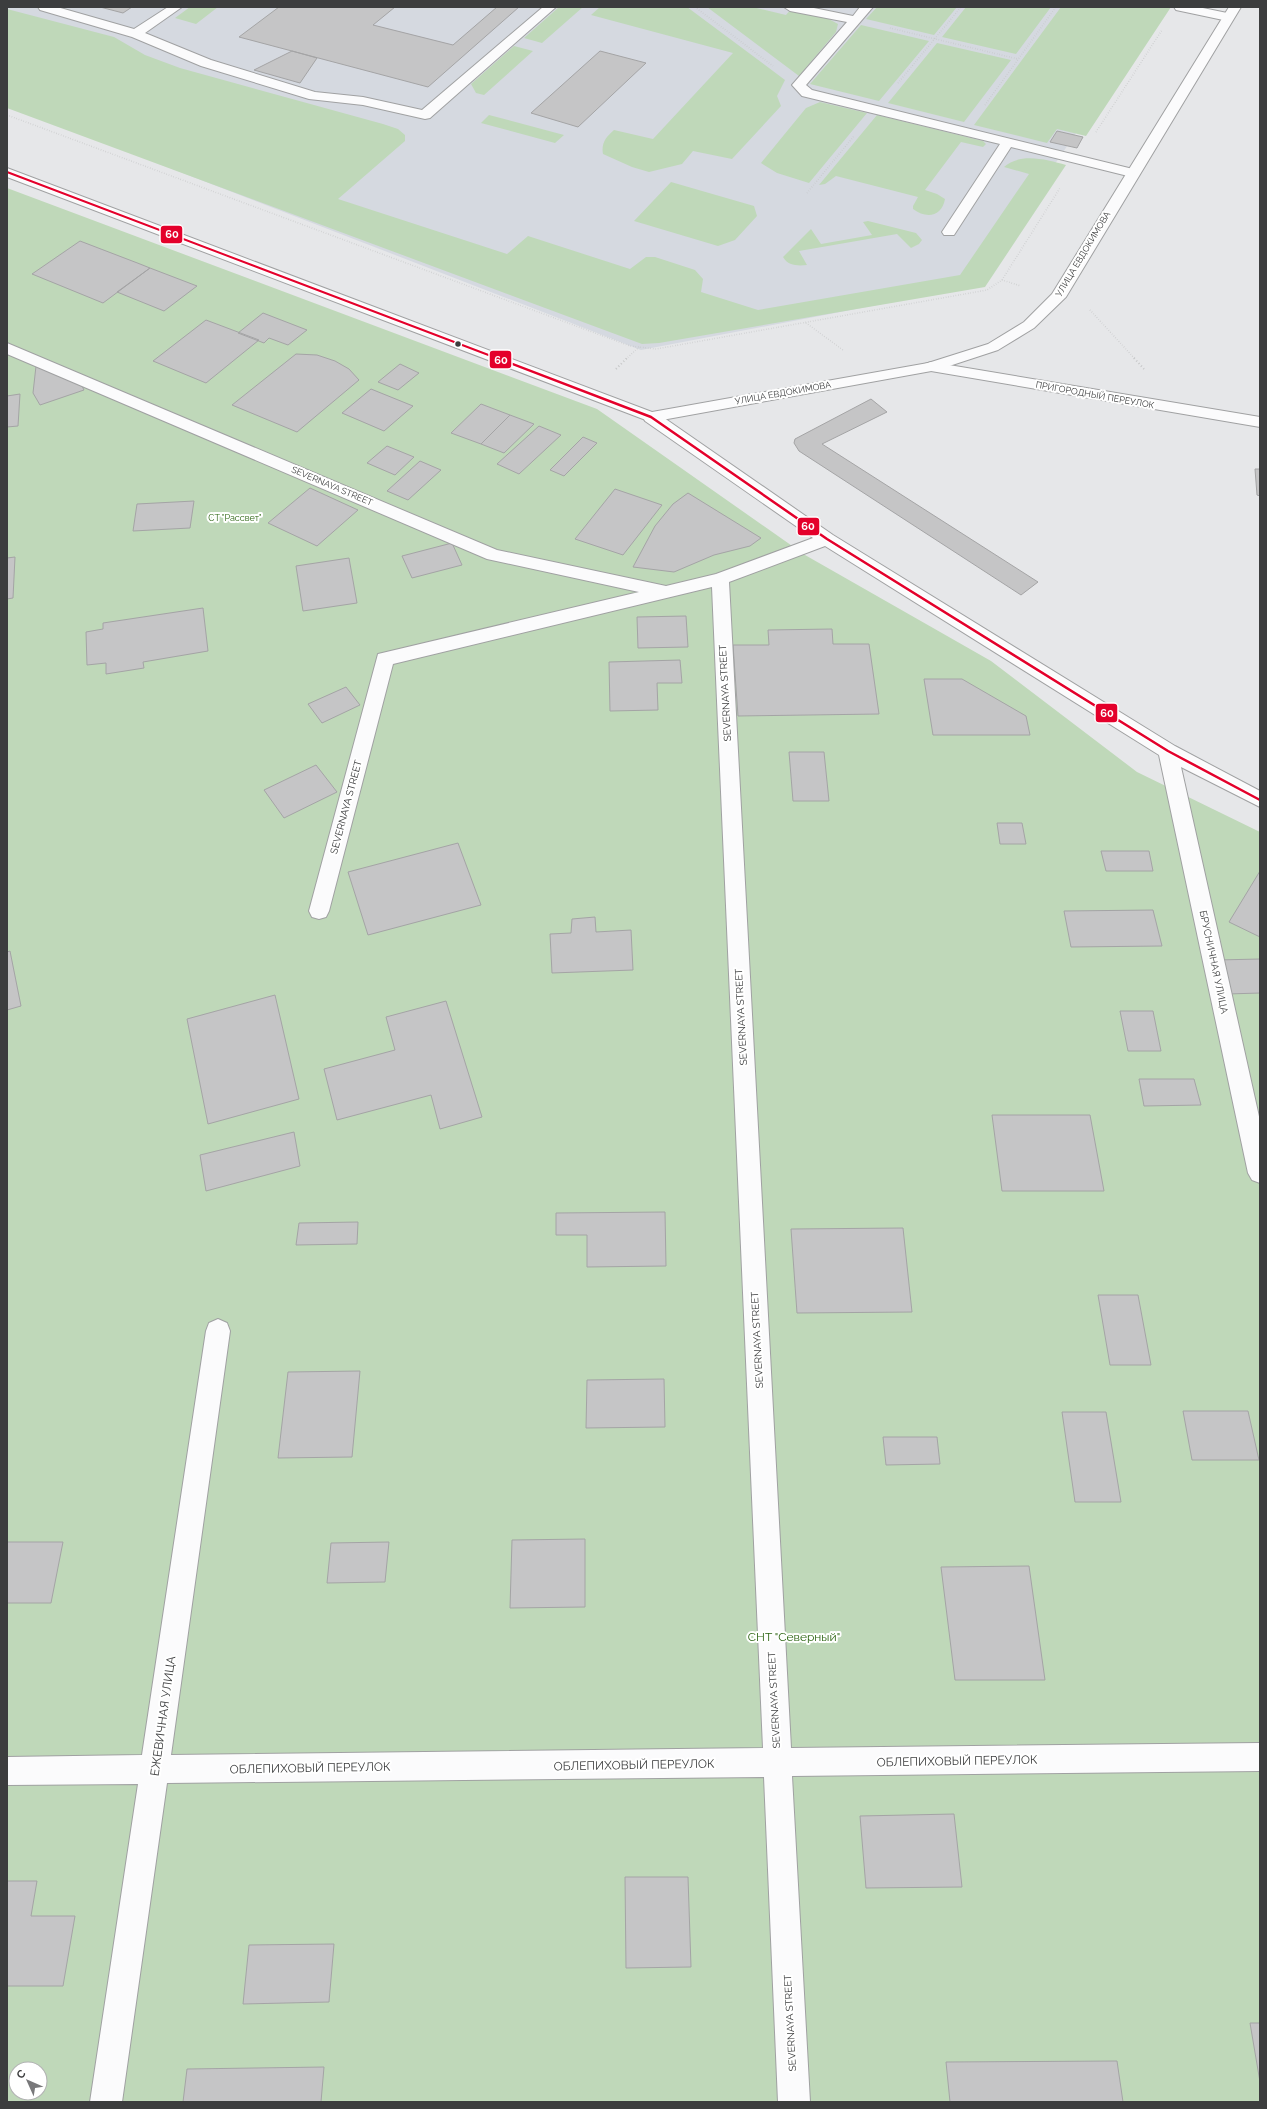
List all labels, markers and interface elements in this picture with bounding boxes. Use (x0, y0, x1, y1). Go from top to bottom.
street label: УЛИЦА ЕВДОКИМОВА (1054, 210, 1112, 298)
line badge: 60 (160, 225, 183, 244)
text: 60 (165, 228, 179, 241)
unlabelled marker (453, 339, 463, 349)
line badge: 60 (489, 350, 512, 369)
text: 60 (494, 354, 508, 367)
street label: ПРИГОРОДНЫЙ ПЕРЕУЛОК (1035, 379, 1156, 410)
street label: УЛИЦА ЕВДОКИМОВА (734, 380, 832, 406)
street label: SEVERNAYA STREET (290, 464, 375, 508)
park label: СТ "Рассвет" (208, 513, 262, 523)
line badge: 60 (797, 517, 820, 536)
text: 60 (801, 520, 815, 533)
street label: SEVERNAYA STREET (717, 644, 733, 742)
line badge: 60 (1095, 703, 1118, 723)
text: 60 (1100, 707, 1114, 720)
street label: SEVERNAYA STREET (328, 759, 364, 855)
street label: БРУСНИЧНАЯ УЛИЦА (1198, 909, 1230, 1015)
street label: SEVERNAYA STREET (733, 968, 749, 1066)
street label: SEVERNAYA STREET (749, 1291, 765, 1389)
park label: СНТ "Северный" (748, 1630, 840, 1644)
street label: SEVERNAYA STREET (766, 1651, 782, 1749)
street label: ЕЖЕВИЧНАЯ УЛИЦА (148, 1655, 178, 1777)
street label: ОБЛЕПИХОВЫЙ ПЕРЕУЛОК (876, 1753, 1038, 1769)
street label: ОБЛЕПИХОВЫЙ ПЕРЕУЛОК (553, 1757, 715, 1773)
street label: ОБЛЕПИХОВЫЙ ПЕРЕУЛОК (229, 1760, 391, 1776)
street label: SEVERNAYA STREET (782, 1974, 798, 2072)
north arrow (8, 2061, 48, 2101)
text: С (14, 2067, 29, 2082)

